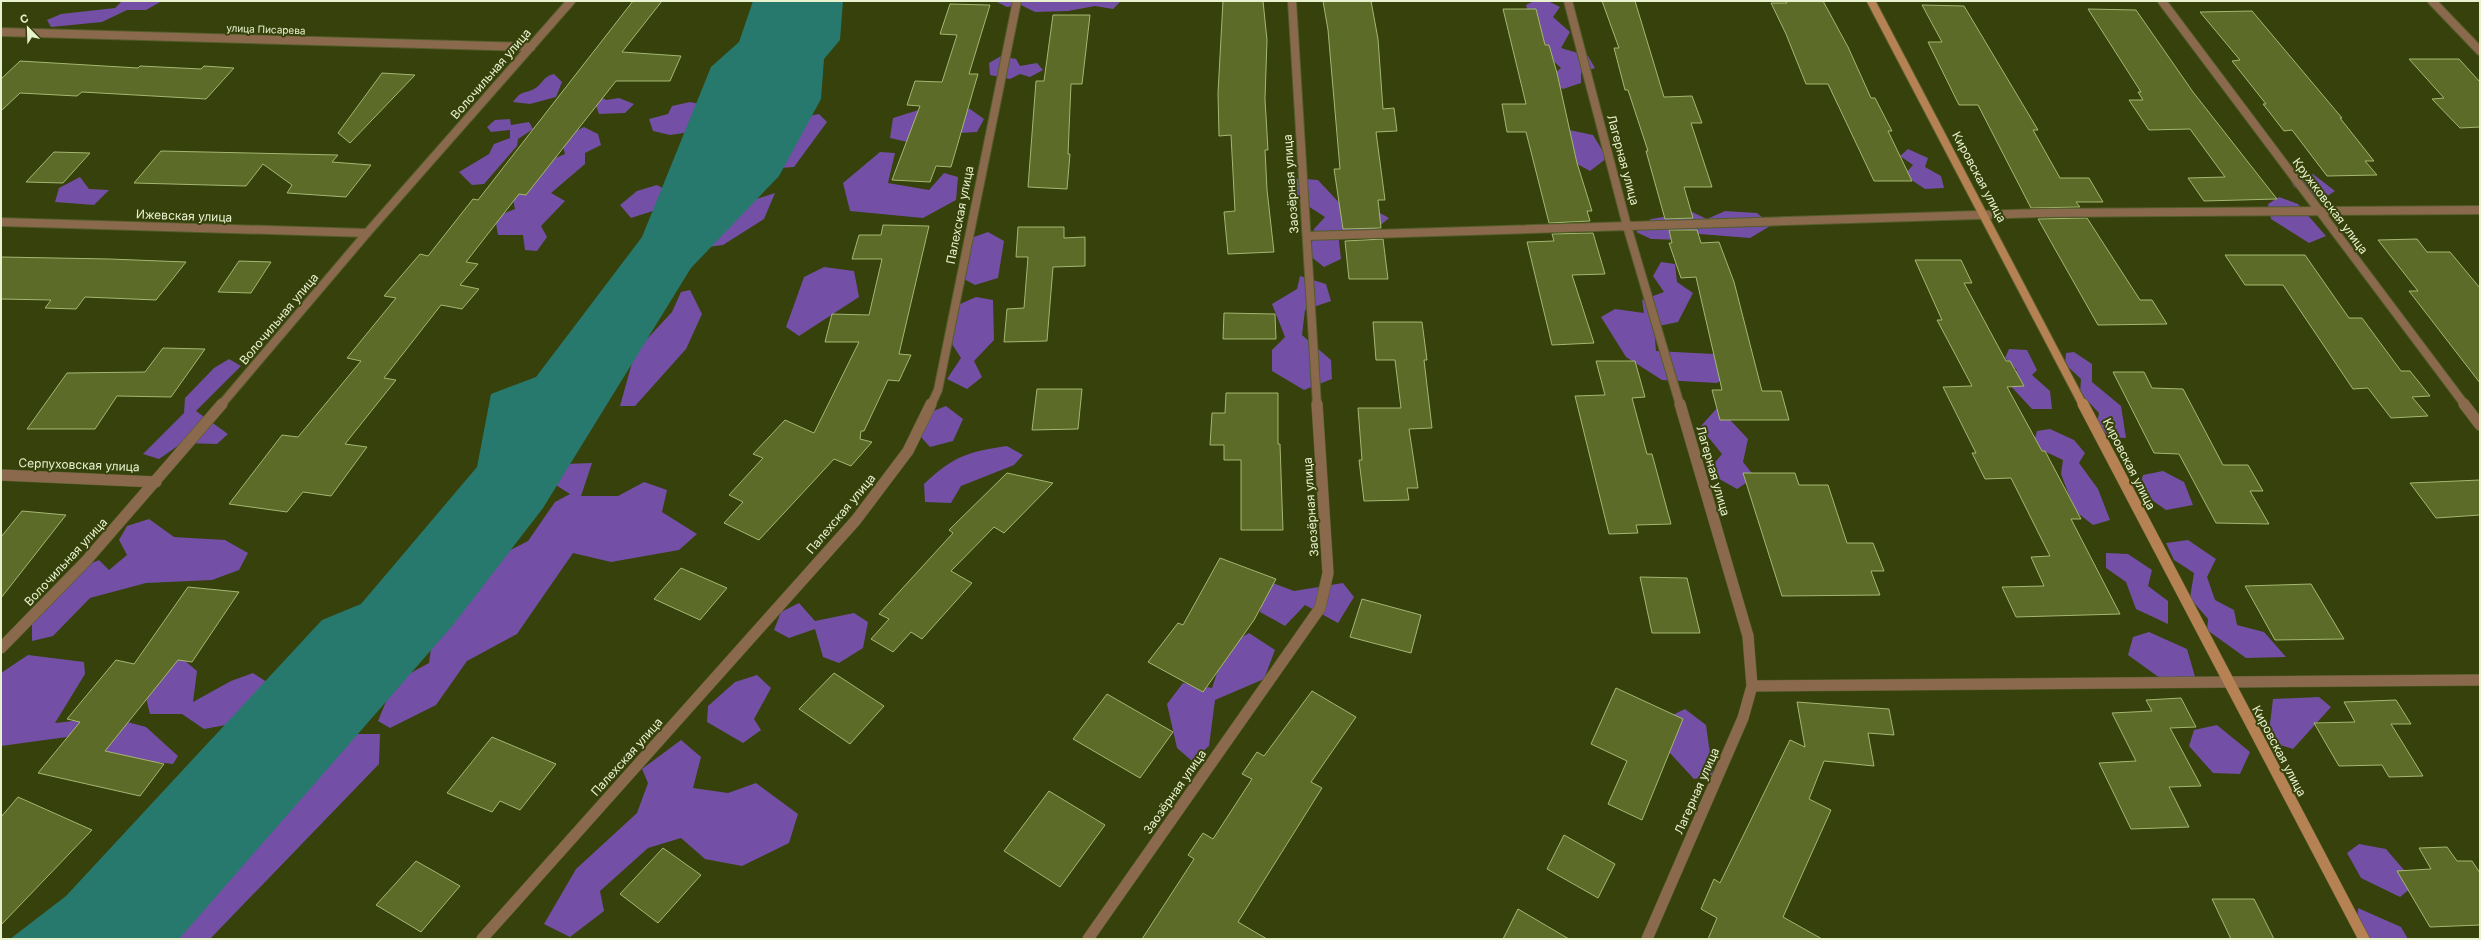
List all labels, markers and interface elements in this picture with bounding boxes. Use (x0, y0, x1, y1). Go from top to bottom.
north arrow (8, 8, 48, 48)
text: С (18, 11, 31, 27)
street label: улица Писарева (226, 22, 306, 36)
street label: Волочильная улица (447, 25, 534, 122)
street label: Лагерная улица (1604, 113, 1643, 207)
street label: Кировская улица (1949, 129, 2010, 225)
street label: Заозёрная улица (1280, 134, 1301, 234)
street label: Кружковская улица (2289, 155, 2371, 257)
street label: Палехская улица (943, 164, 976, 265)
street label: Ижевская улица (136, 206, 232, 225)
street label: Волочильная улица (236, 270, 321, 367)
street label: Кировская улица (2100, 415, 2159, 512)
street label: Лагерная улица (1693, 424, 1734, 518)
street label: Серпуховская улица (18, 455, 140, 474)
street label: Заозёрная улица (1300, 457, 1321, 557)
street label: Палехская улица (803, 471, 878, 557)
street label: Волочильная улица (21, 515, 110, 609)
street label: Кировская улица (2249, 703, 2310, 799)
street label: Палехская улица (588, 715, 666, 799)
street label: Лагерная улица (1671, 745, 1722, 836)
street label: Заозёрная улица (1140, 747, 1209, 837)

